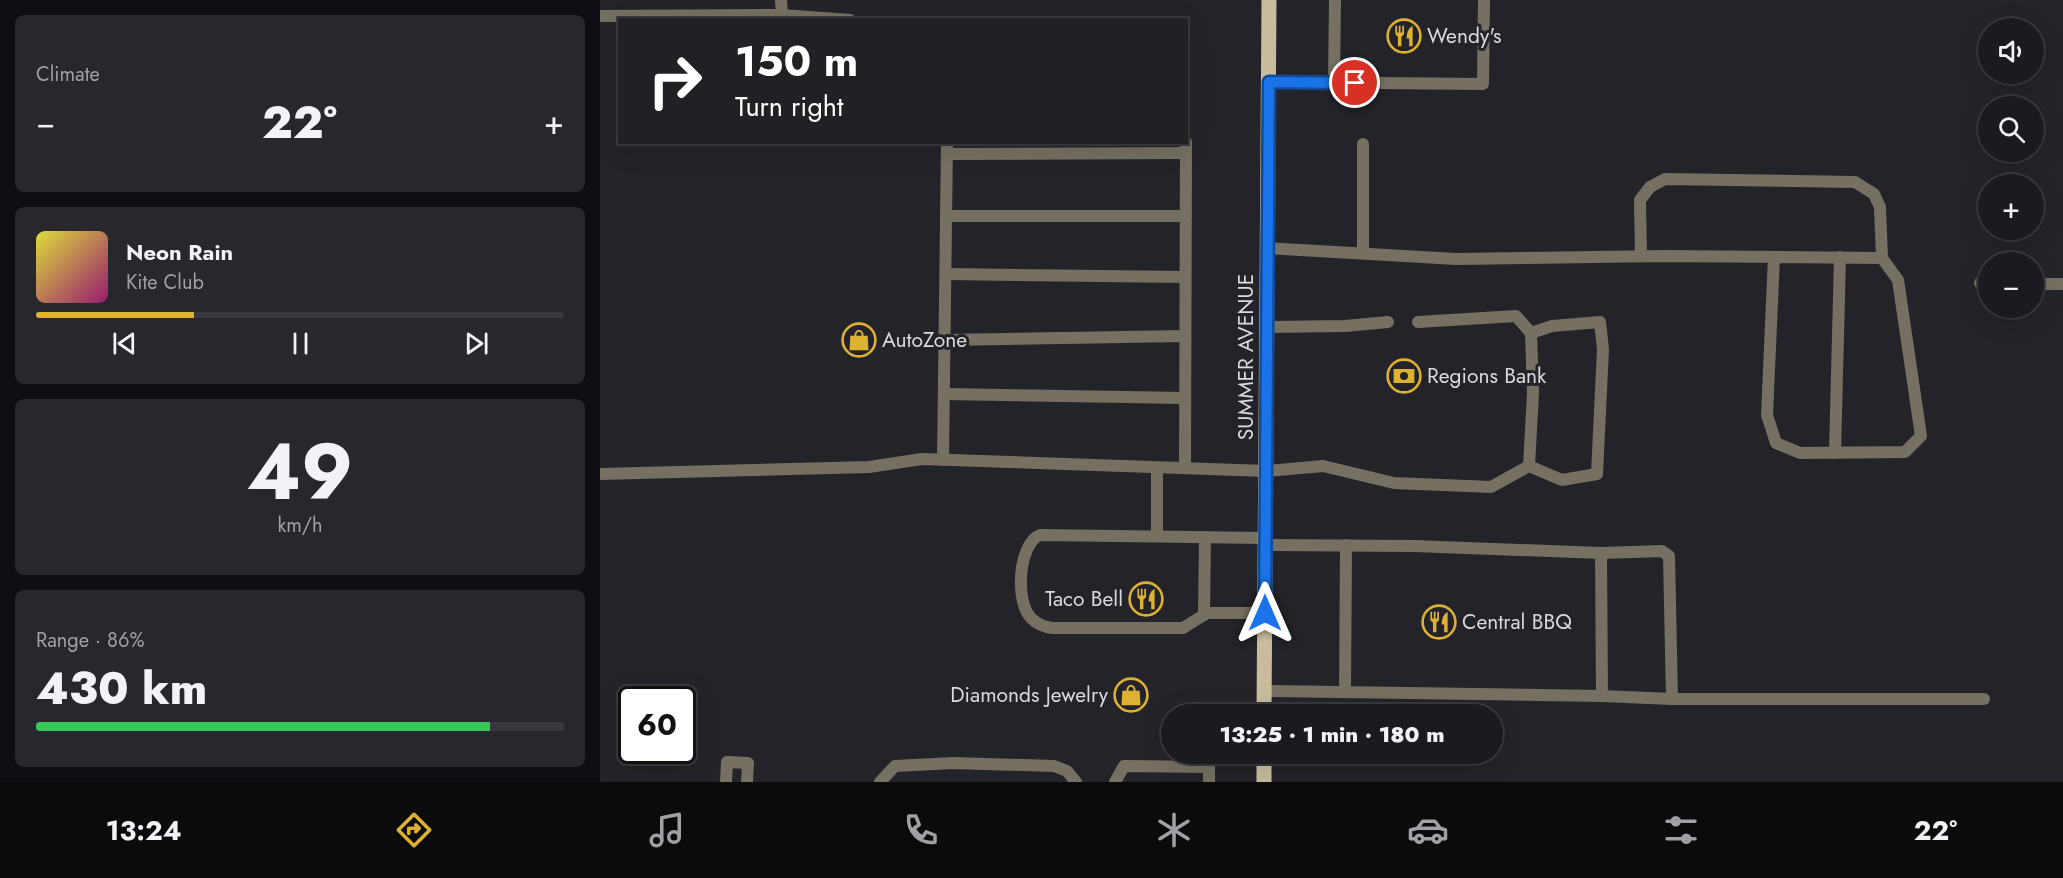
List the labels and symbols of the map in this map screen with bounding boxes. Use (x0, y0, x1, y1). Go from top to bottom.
restaurant icon: Wendy's (1386, 18, 1422, 54)
place label: Wendy's (1427, 21, 1502, 51)
pin (1329, 57, 1380, 108)
street label: SUMMER AVENUE (1231, 274, 1261, 440)
shop icon: AutoZone (841, 322, 877, 358)
place label: AutoZone (882, 325, 967, 355)
bank icon: Regions Bank (1386, 358, 1422, 394)
place label: Regions Bank (1427, 361, 1547, 391)
restaurant icon: Taco Bell (1128, 581, 1164, 617)
position arrow (1233, 581, 1297, 645)
place label: Taco Bell (1045, 584, 1123, 614)
restaurant icon: Central BBQ (1421, 604, 1457, 640)
place label: Central BBQ (1462, 607, 1572, 637)
shop icon: Diamonds Jewelry (1113, 677, 1149, 713)
place label: Diamonds Jewelry (950, 680, 1109, 710)
speed limit sign: 60 (618, 686, 696, 764)

